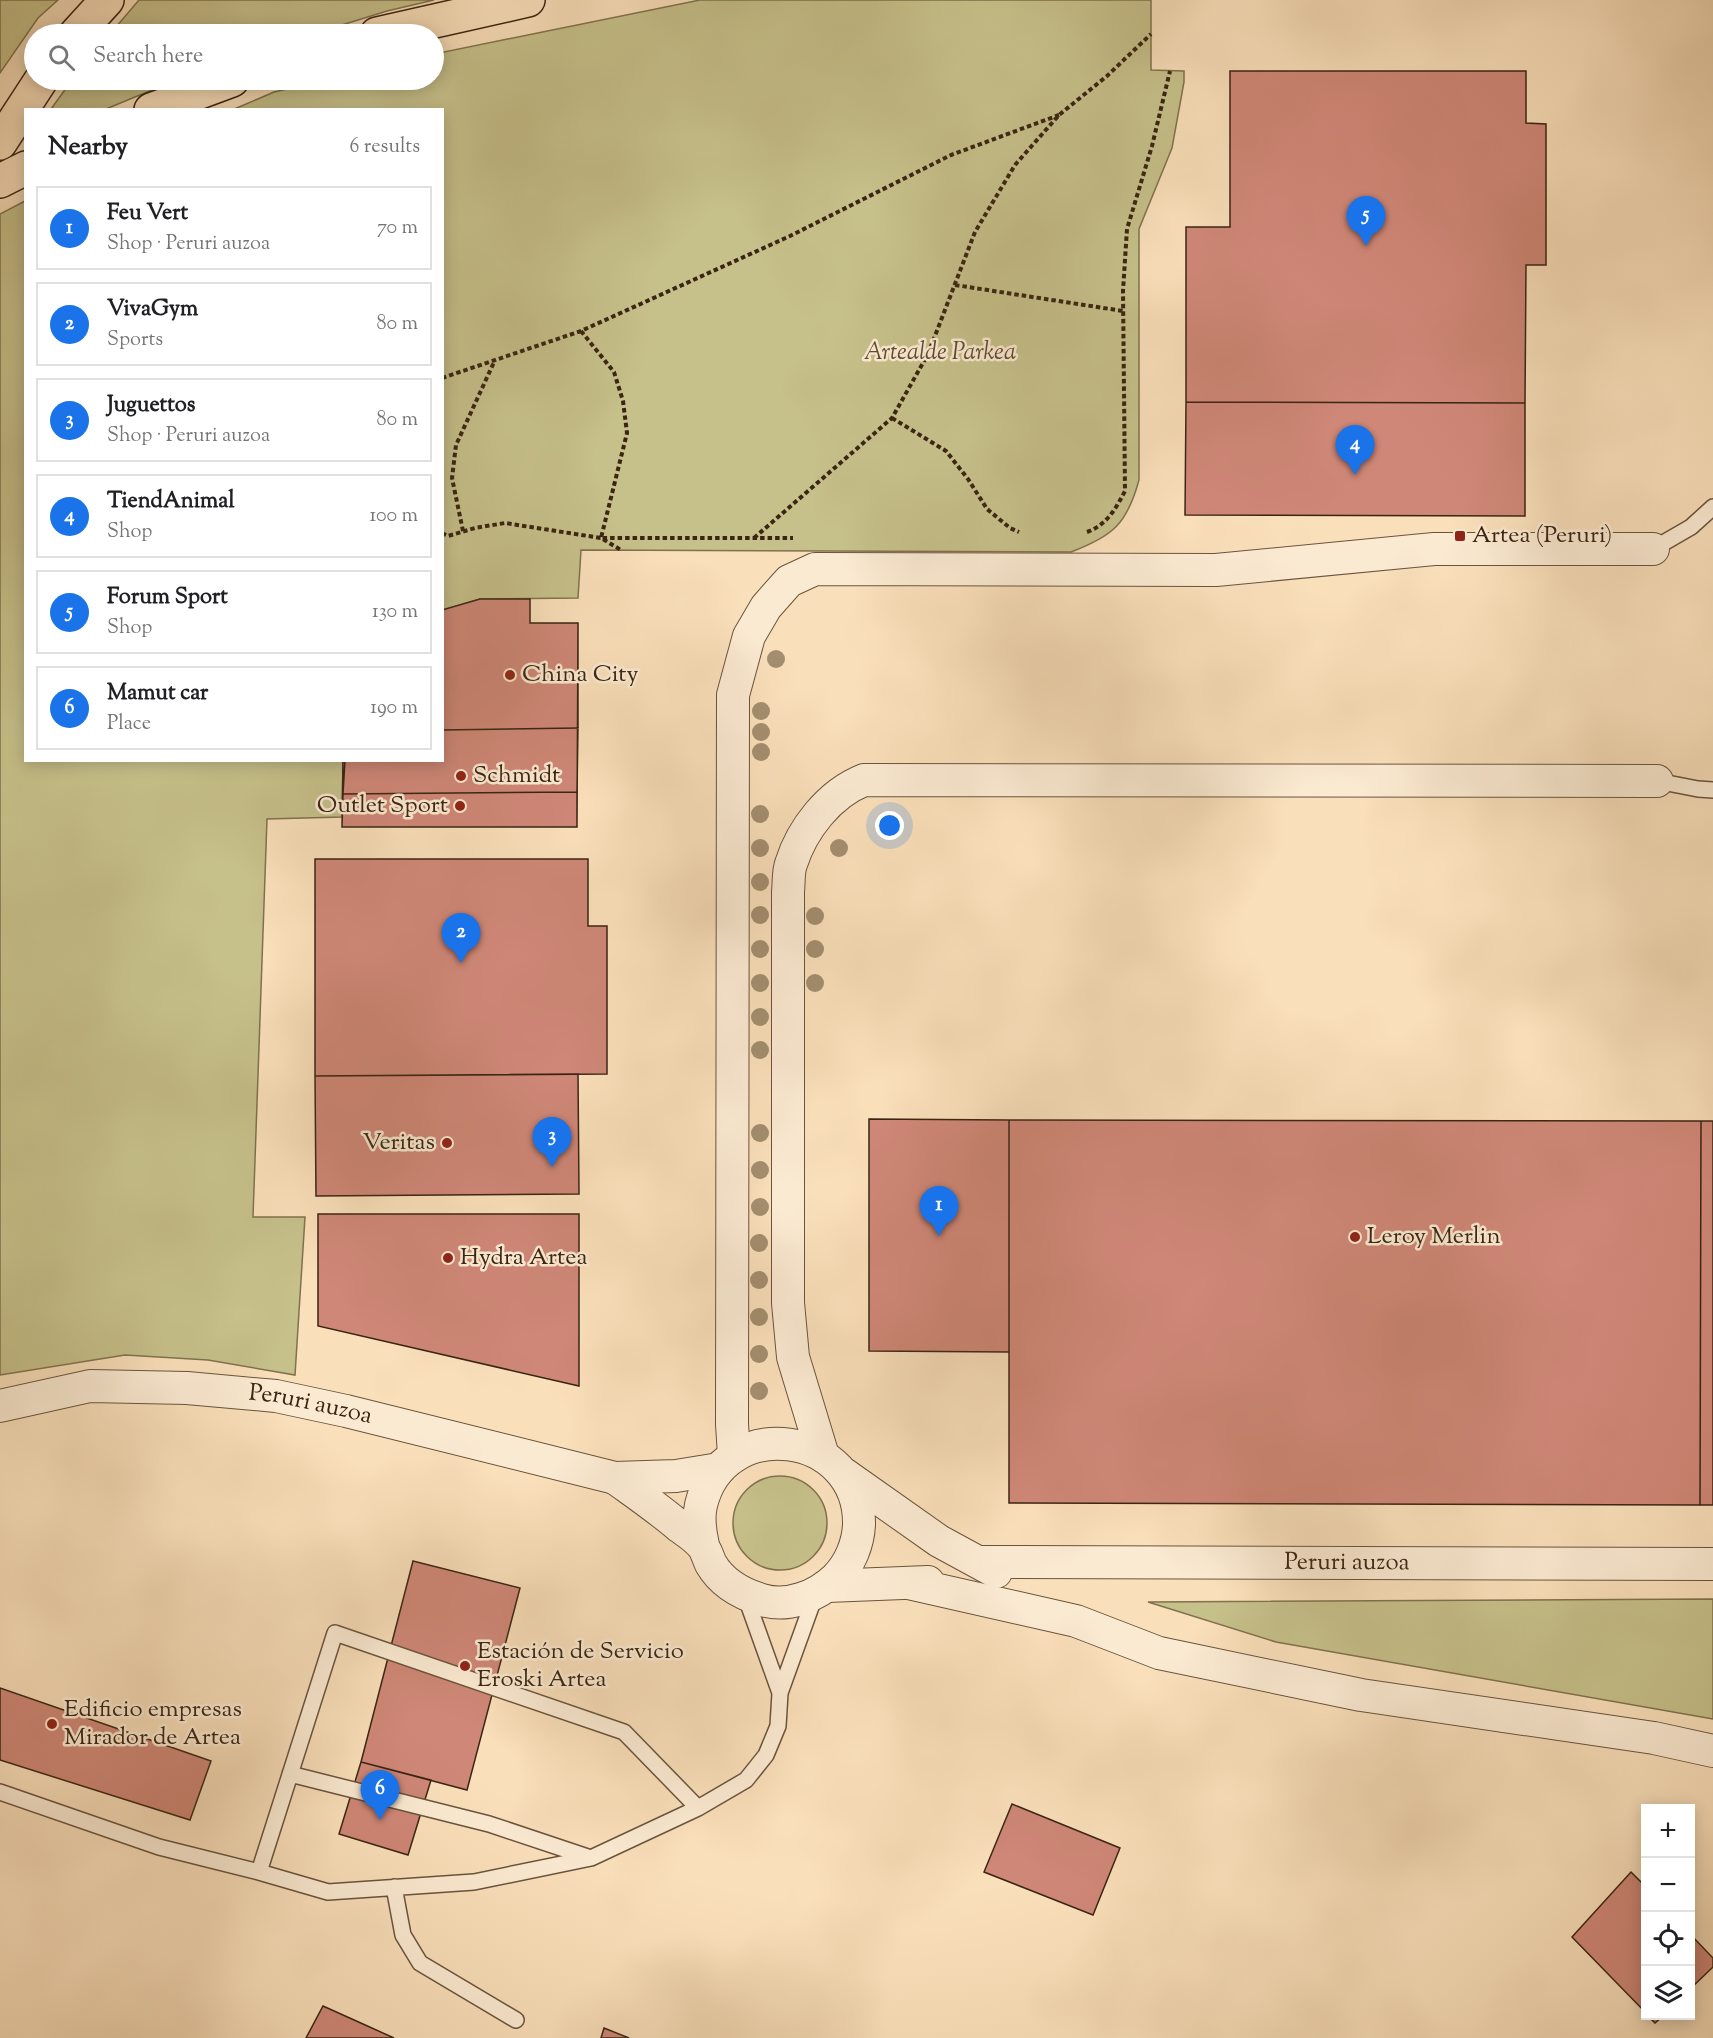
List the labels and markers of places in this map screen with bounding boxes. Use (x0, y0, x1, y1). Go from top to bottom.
pin: 5 (1346, 196, 1386, 246)
pin: 4 (1336, 426, 1374, 475)
place label: Artea (Peruri) (1472, 519, 1612, 553)
marker: Artea (Peruri) (1453, 529, 1467, 543)
place label: China City (522, 658, 639, 692)
marker: China City (503, 668, 517, 682)
place label: Schmidt (473, 759, 560, 793)
marker: Schmidt (454, 769, 468, 783)
place label: Outlet Sport (317, 789, 448, 823)
marker: Outlet Sport (453, 799, 467, 813)
pin: 2 (442, 914, 480, 963)
pin: 3 (532, 1118, 572, 1167)
place label: Veritas (362, 1126, 435, 1160)
marker: Veritas (440, 1136, 454, 1150)
pin: 1 (920, 1186, 958, 1236)
place label: Leroy Merlin (1367, 1220, 1501, 1254)
marker: Leroy Merlin (1348, 1230, 1362, 1244)
place label: Hydra Artea (460, 1241, 587, 1275)
marker: Hydra Artea (441, 1251, 455, 1265)
place label: Estación de Servicio Eroski Artea (477, 1635, 684, 1697)
marker: Estación de Servicio Eroski Artea (458, 1659, 472, 1673)
place label: Edificio empresas Mirador de Artea (64, 1693, 242, 1755)
marker: Edificio empresas Mirador de Artea (45, 1717, 59, 1731)
pin: 6 (360, 1770, 400, 1820)

